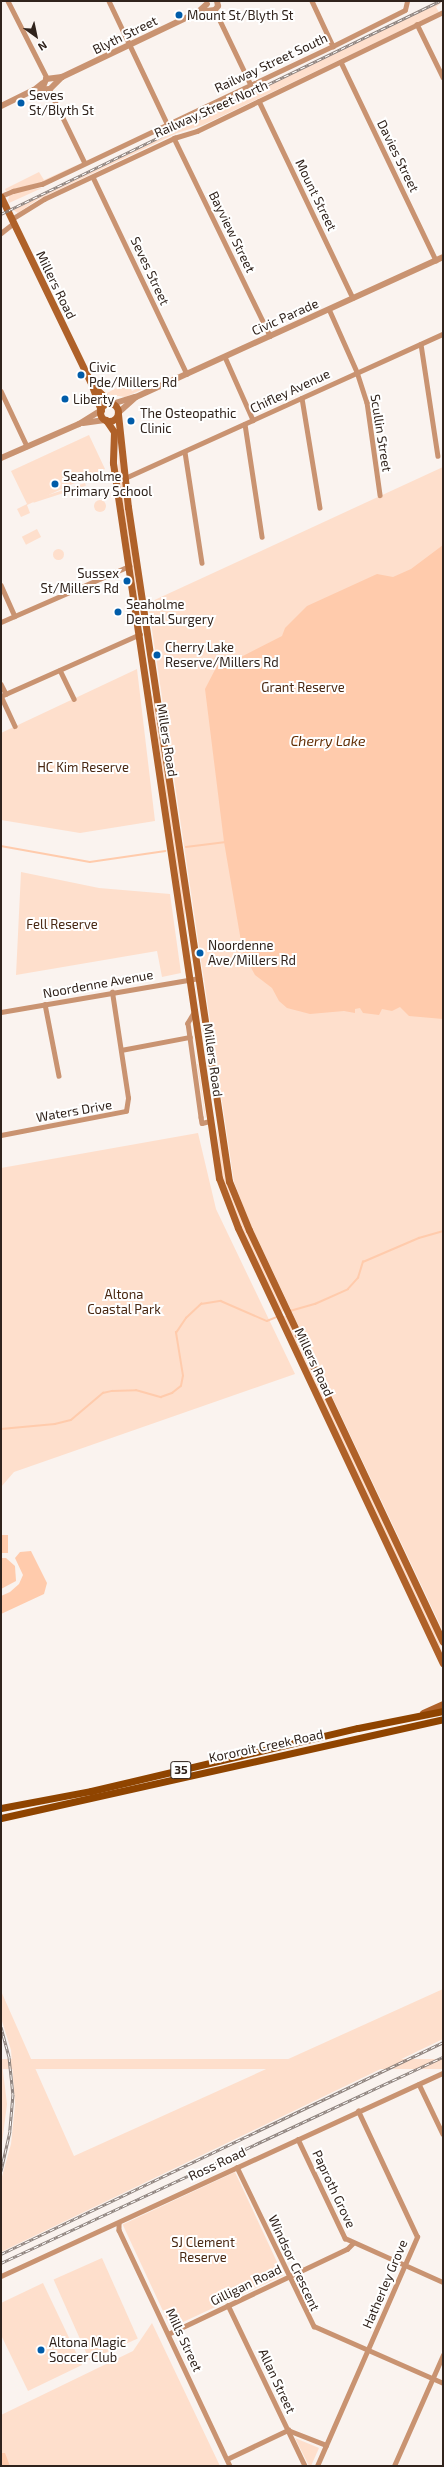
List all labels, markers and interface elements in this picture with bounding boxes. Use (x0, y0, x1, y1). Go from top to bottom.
place label: Mount St/Blyth St (187, 7, 294, 23)
marker: Mount St/Blyth St (174, 10, 184, 20)
street label: Blyth Street (90, 13, 160, 57)
north arrow (16, 16, 56, 56)
street label: Railway Street South (212, 30, 330, 96)
text: N (36, 39, 50, 54)
street label: Railway Street North (152, 77, 270, 141)
place label: Seves St/Blyth St (29, 88, 94, 119)
marker: Seves St/Blyth St (16, 98, 26, 108)
street label: Davies Street (374, 117, 422, 195)
street label: Mount Street (292, 157, 340, 233)
street label: Bayview Street (206, 189, 258, 275)
street label: Seves Street (127, 234, 173, 308)
street label: Millers Road (33, 248, 79, 322)
street label: Civic Parade (249, 295, 321, 339)
place label: Civic Pde/Millers Rd (89, 360, 177, 391)
street label: Chifley Avenue (247, 366, 333, 416)
marker: Civic Pde/Millers Rd (76, 370, 86, 380)
place label: Liberty (73, 391, 114, 407)
street label: Scullin Street (367, 393, 395, 473)
marker: Liberty (60, 394, 70, 404)
place label: The Osteopathic Clinic (140, 406, 236, 437)
marker: The Osteopathic Clinic (125, 415, 137, 427)
place label: Seaholme Primary School (63, 469, 152, 500)
marker: Seaholme Primary School (50, 479, 60, 489)
place label: Sussex St/Millers Rd (41, 566, 119, 597)
marker: Sussex St/Millers Rd (122, 576, 132, 586)
place label: Seaholme Dental Surgery (126, 597, 214, 628)
marker: Seaholme Dental Surgery (113, 607, 123, 617)
place label: Cherry Lake Reserve/Millers Rd (165, 640, 279, 671)
marker: Cherry Lake Reserve/Millers Rd (152, 650, 162, 660)
park label: Grant Reserve (261, 679, 345, 695)
street label: Millers Road (154, 702, 180, 778)
water label: Cherry Lake (290, 733, 366, 749)
park label: HC Kim Reserve (37, 759, 129, 775)
park label: Fell Reserve (26, 916, 98, 932)
place label: Noordenne Ave/Millers Rd (208, 938, 296, 969)
marker: Noordenne Ave/Millers Rd (195, 948, 205, 958)
street label: Noordenne Avenue (41, 967, 155, 1001)
street label: Millers Road (200, 1022, 226, 1098)
street label: Waters Drive (35, 1097, 113, 1125)
park label: Altona Coastal Park (87, 1287, 161, 1318)
street label: Millers Road (291, 1325, 337, 1399)
street label: Kororoit Creek Road (207, 1726, 325, 1766)
road number: 35 (170, 1760, 192, 1780)
street label: Ross Road (186, 2144, 248, 2184)
street label: Paproth Grove (309, 2147, 359, 2231)
street label: Windsor Crescent (265, 2212, 323, 2314)
park label: SJ Clement Reserve (171, 2235, 235, 2266)
street label: Hatherley Grove (359, 2237, 411, 2331)
street label: Gilligan Road (208, 2261, 284, 2309)
street label: Mills Street (163, 2306, 205, 2374)
place label: Altona Magic Soccer Club (49, 2335, 126, 2366)
marker: Altona Magic Soccer Club (36, 2345, 46, 2355)
street label: Allan Street (255, 2346, 299, 2416)

